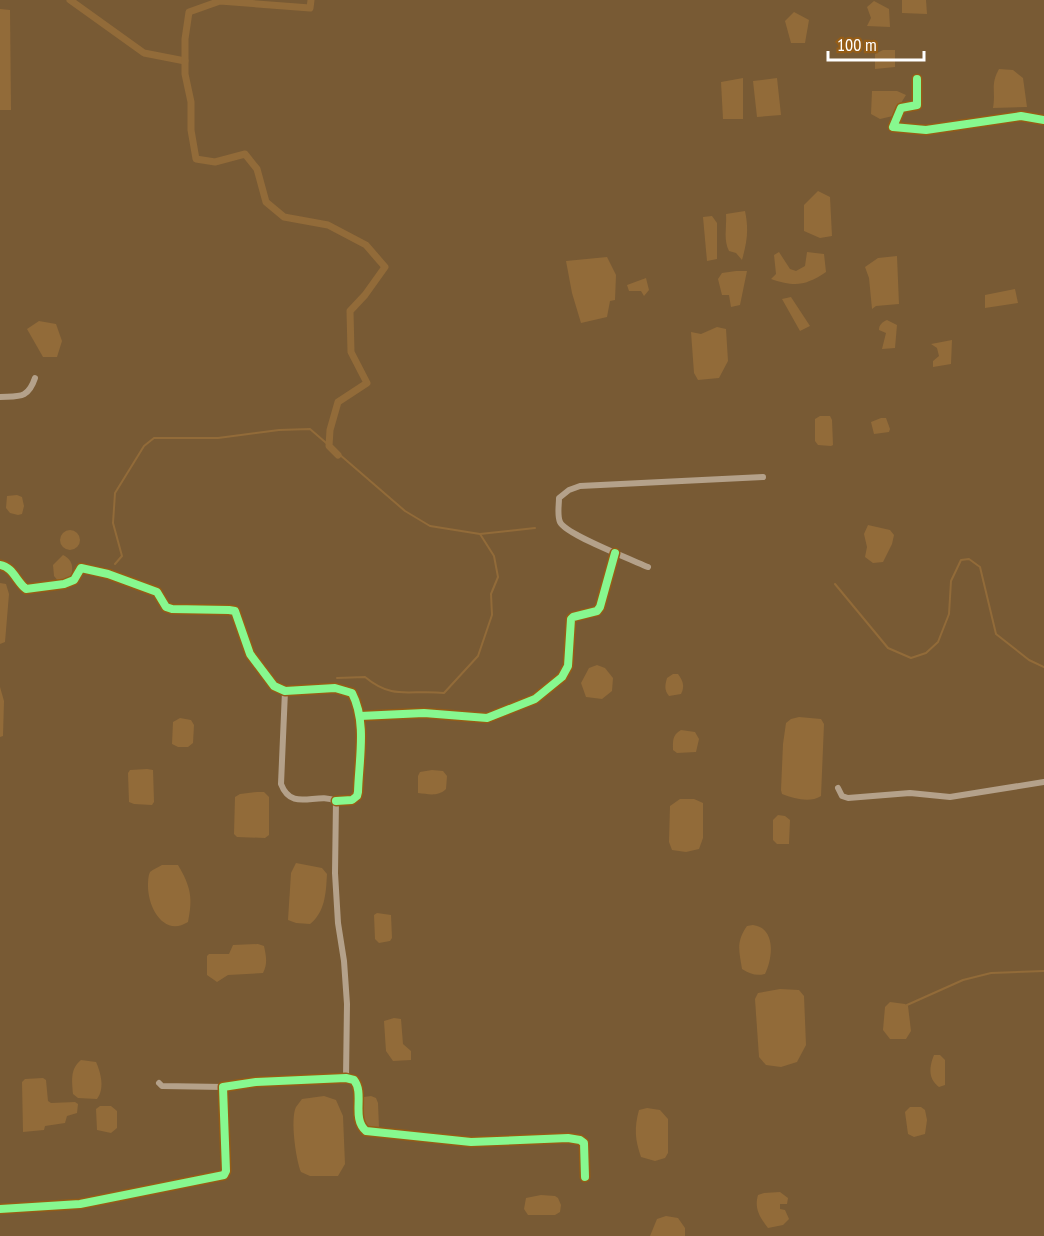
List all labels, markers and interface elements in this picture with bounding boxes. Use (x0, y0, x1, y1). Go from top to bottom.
scale bar (828, 24, 924, 62)
text: 100 m (837, 33, 877, 56)

